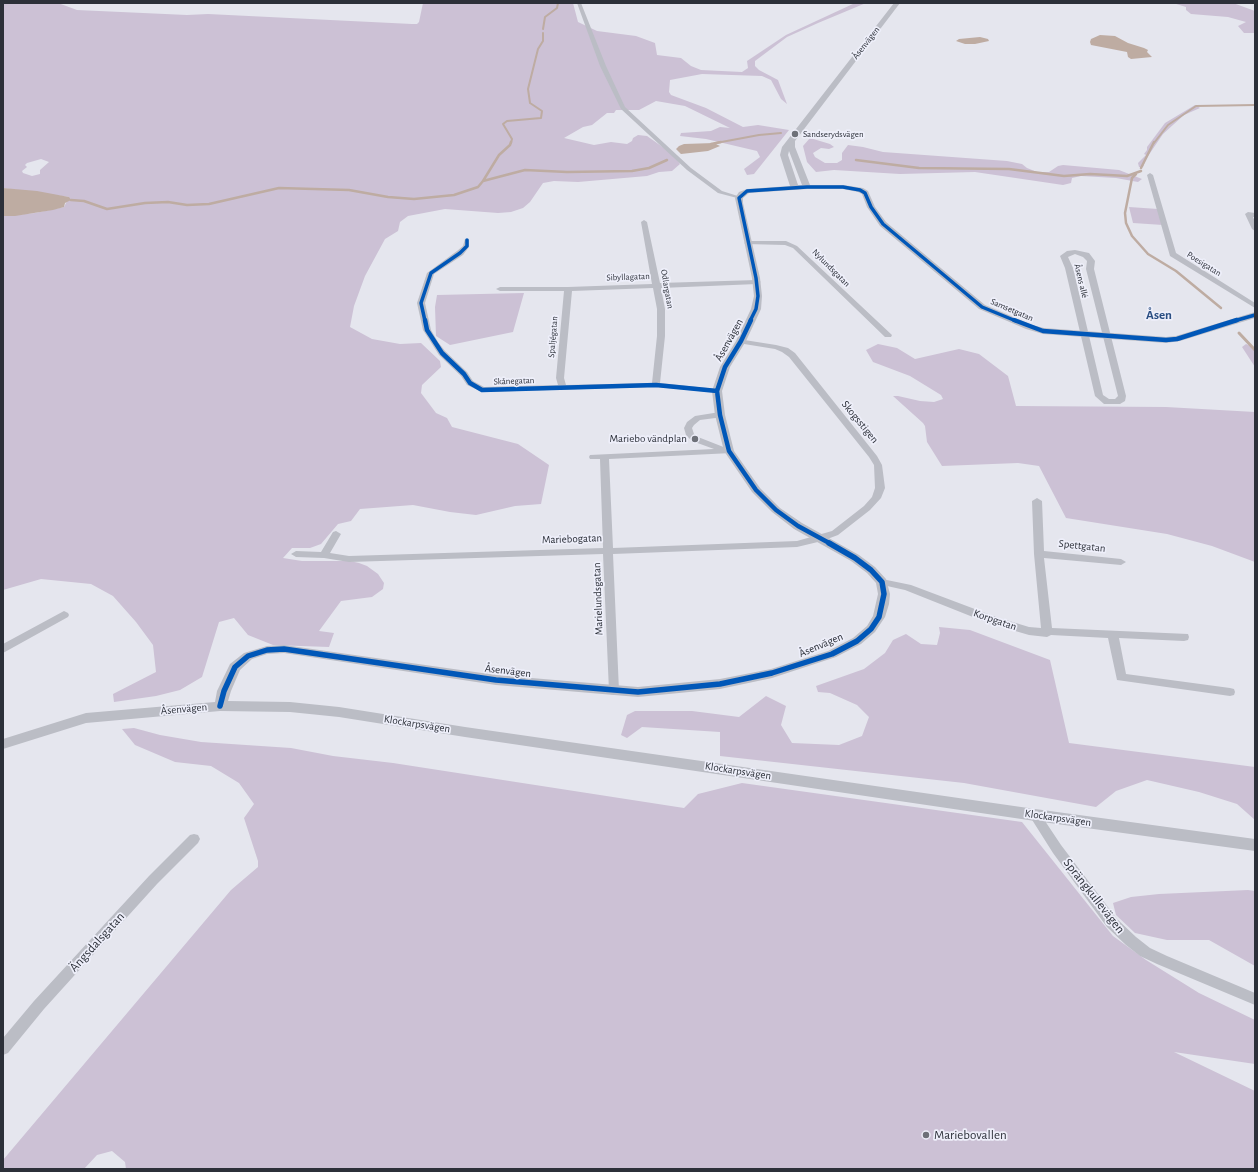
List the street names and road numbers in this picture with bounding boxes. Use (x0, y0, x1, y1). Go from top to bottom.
street label: Åsenvägen (850, 25, 882, 61)
street label: Nylundsgatan (810, 247, 852, 289)
street label: Poesigatan (1185, 249, 1223, 279)
street label: Åsens allé (1072, 263, 1090, 299)
street label: Odlargatan (658, 269, 676, 309)
street label: Sibyllagatan (606, 271, 650, 283)
street label: Samsetgatan (989, 296, 1035, 324)
street label: Spaljégatan (546, 316, 560, 358)
street label: Åsenvägen (712, 316, 746, 364)
street label: Skånegatan (493, 375, 535, 387)
street label: Skogsstigen (839, 398, 881, 446)
street label: Mariebogatan (542, 531, 602, 547)
street label: Spettgatan (1058, 537, 1106, 555)
street label: Marielundsgatan (590, 562, 606, 636)
street label: Korpgatan (972, 606, 1018, 634)
street label: Åsenvägen (797, 630, 845, 660)
street label: Åsenvägen (484, 662, 532, 680)
street label: Åsenvägen (160, 700, 208, 718)
street label: Klockarpsvägen (383, 712, 451, 736)
street label: Klockarpsvägen (704, 759, 772, 783)
street label: Klockarpsvägen (1024, 807, 1092, 829)
street label: Sprängkullevägen (1060, 855, 1128, 937)
street label: Ängsdalsgatan (66, 909, 128, 975)

